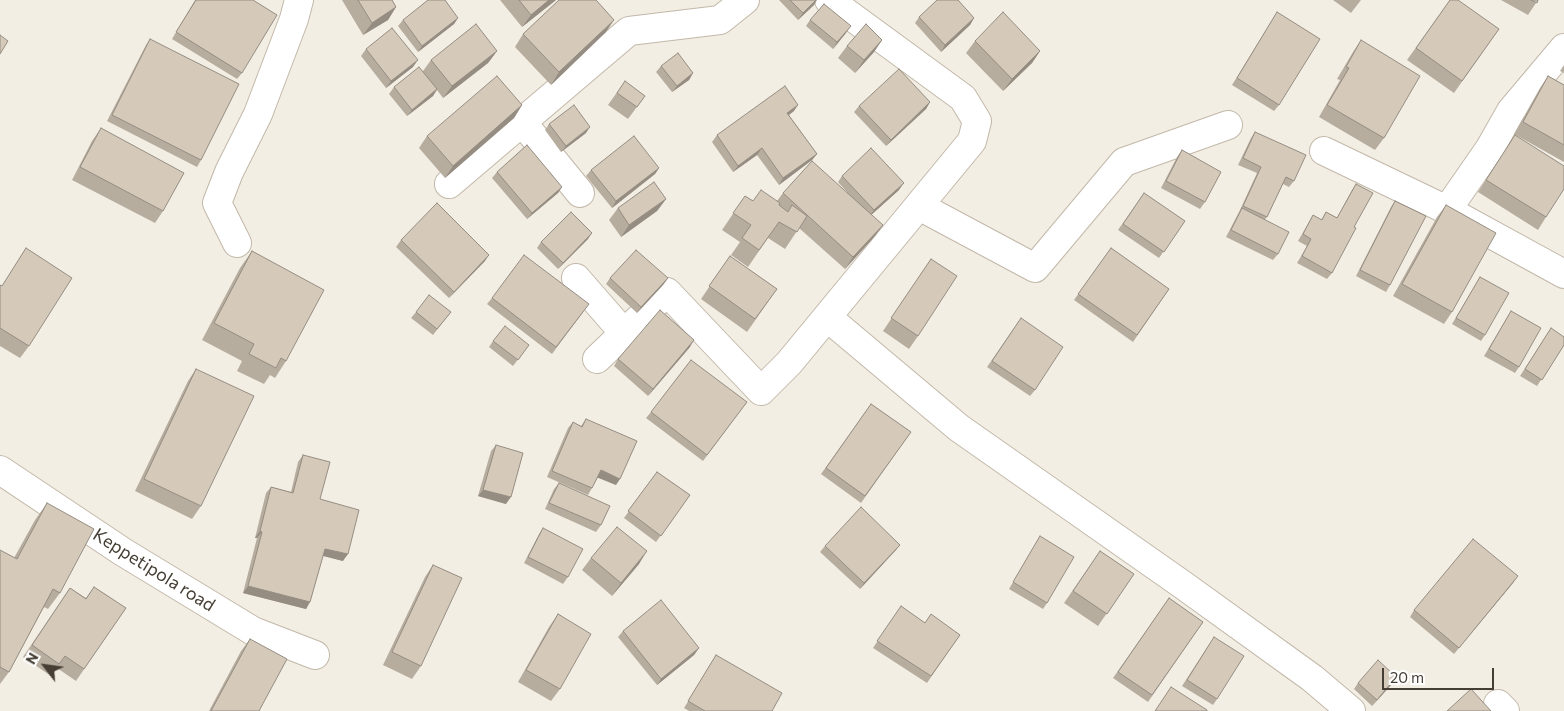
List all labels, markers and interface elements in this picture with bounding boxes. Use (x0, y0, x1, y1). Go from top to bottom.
street label: Keppetipola road (89, 524, 219, 616)
north arrow (20, 641, 70, 691)
text: N (22, 649, 42, 667)
scale bar (1384, 658, 1496, 690)
text: 20 m (1390, 668, 1424, 686)

